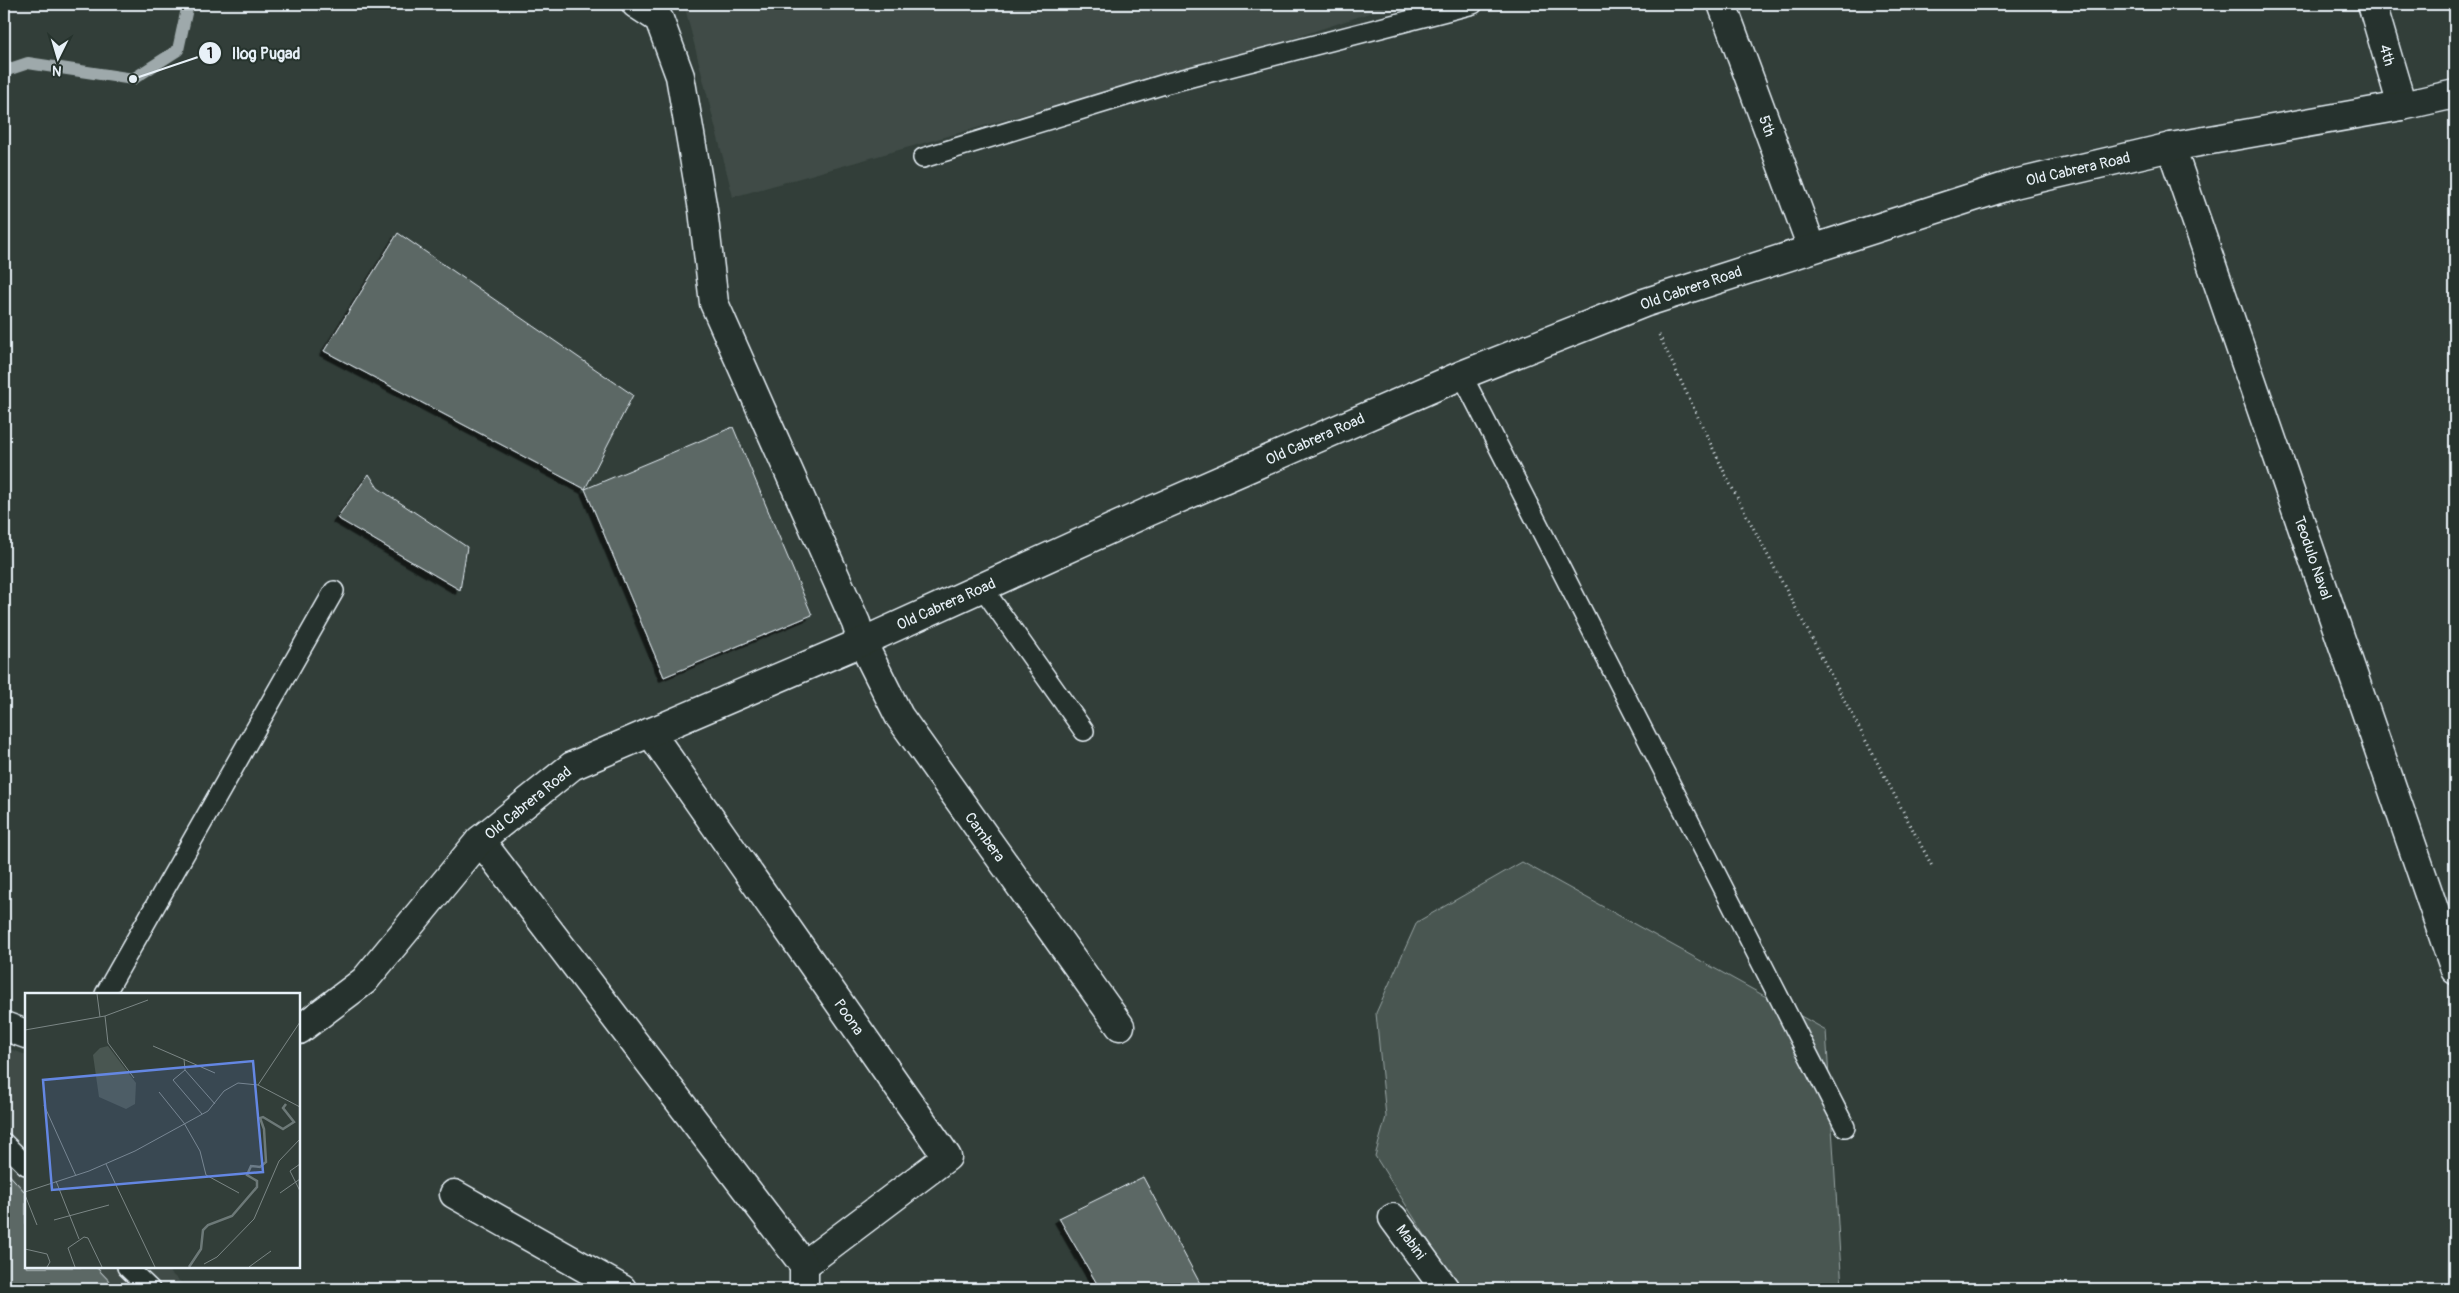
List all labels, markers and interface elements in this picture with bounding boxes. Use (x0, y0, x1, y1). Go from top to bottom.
north arrow (32, 32, 82, 82)
callout: Ilog Pugad (197, 38, 311, 69)
street label: 4th (2374, 42, 2399, 68)
text: 1 (207, 44, 213, 63)
text: Ilog Pugad (232, 44, 300, 64)
text: N (51, 62, 62, 79)
street label: 5th (1754, 113, 1779, 139)
street label: Old Cabrera Road (2024, 148, 2132, 191)
street label: Old Cabrera Road (1638, 262, 1745, 315)
street label: Old Cabrera Road (1263, 409, 1368, 470)
street label: Teodulo Naval (2289, 514, 2336, 602)
street label: Old Cabrera Road (894, 574, 999, 635)
street label: Old Cabrera Road (481, 763, 576, 844)
street label: Cambera (960, 809, 1009, 866)
inset map (25, 993, 300, 1268)
street label: Poona (829, 996, 868, 1039)
street label: Mabini (1391, 1221, 1430, 1264)

